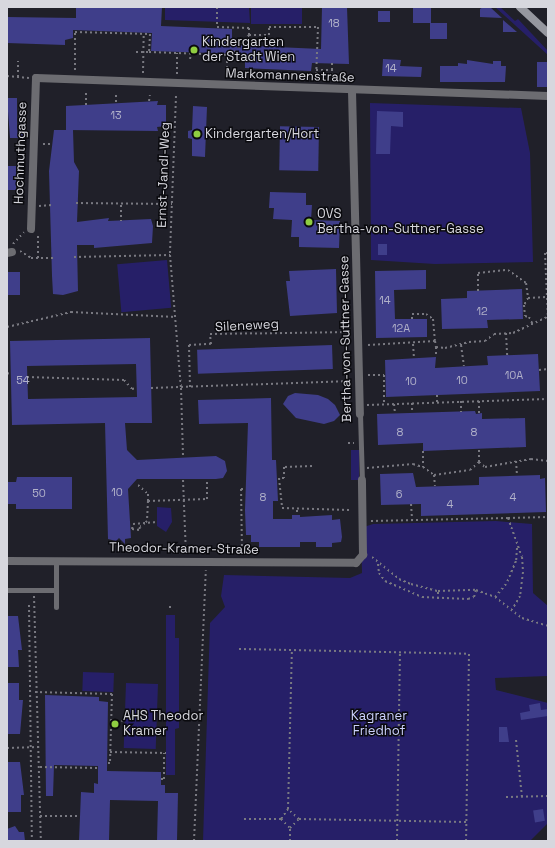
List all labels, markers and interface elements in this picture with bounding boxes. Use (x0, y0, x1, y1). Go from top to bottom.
house number: 18 (328, 16, 340, 30)
place label: Kindergarten der Stadt Wien (202, 35, 295, 66)
marker: Kindergarten der Stadt Wien (189, 45, 199, 55)
house number: 14 (385, 61, 397, 75)
street label: Markomannenstraße (225, 66, 355, 86)
street label: Hochmuthgasse (11, 102, 31, 204)
house number: 13 (110, 108, 122, 122)
street label: Ernst-Jandl-Weg (154, 122, 174, 228)
place label: Kindergarten/Hort (205, 126, 319, 142)
marker: Kindergarten/Hort (192, 129, 202, 139)
place label: OVS Bertha-von-Suttner-Gasse (317, 207, 484, 238)
marker: OVS Bertha-von-Suttner-Gasse (304, 217, 314, 227)
street label: Bertha-von-Suttner-Gasse (337, 256, 355, 422)
house number: 14 (379, 293, 391, 307)
house number: 12 (476, 304, 488, 318)
street label: Sileneweg (215, 317, 279, 335)
house number: 12A (392, 321, 410, 335)
house number: 10A (505, 368, 523, 382)
house number: 54 (16, 373, 30, 387)
house number: 10 (456, 373, 468, 387)
house number: 10 (405, 374, 417, 388)
house number: 8 (397, 425, 403, 439)
house number: 8 (471, 425, 477, 439)
house number: 10 (111, 485, 123, 499)
house number: 50 (32, 486, 46, 500)
house number: 6 (396, 487, 402, 501)
house number: 8 (260, 490, 266, 504)
house number: 4 (510, 490, 516, 504)
house number: 4 (447, 497, 453, 511)
street label: Theodor-Kramer-Straße (109, 540, 259, 558)
place label: AHS Theodor Kramer (123, 709, 204, 740)
park label: Kagraner Friedhof (351, 709, 407, 740)
marker: AHS Theodor Kramer (110, 719, 120, 729)

